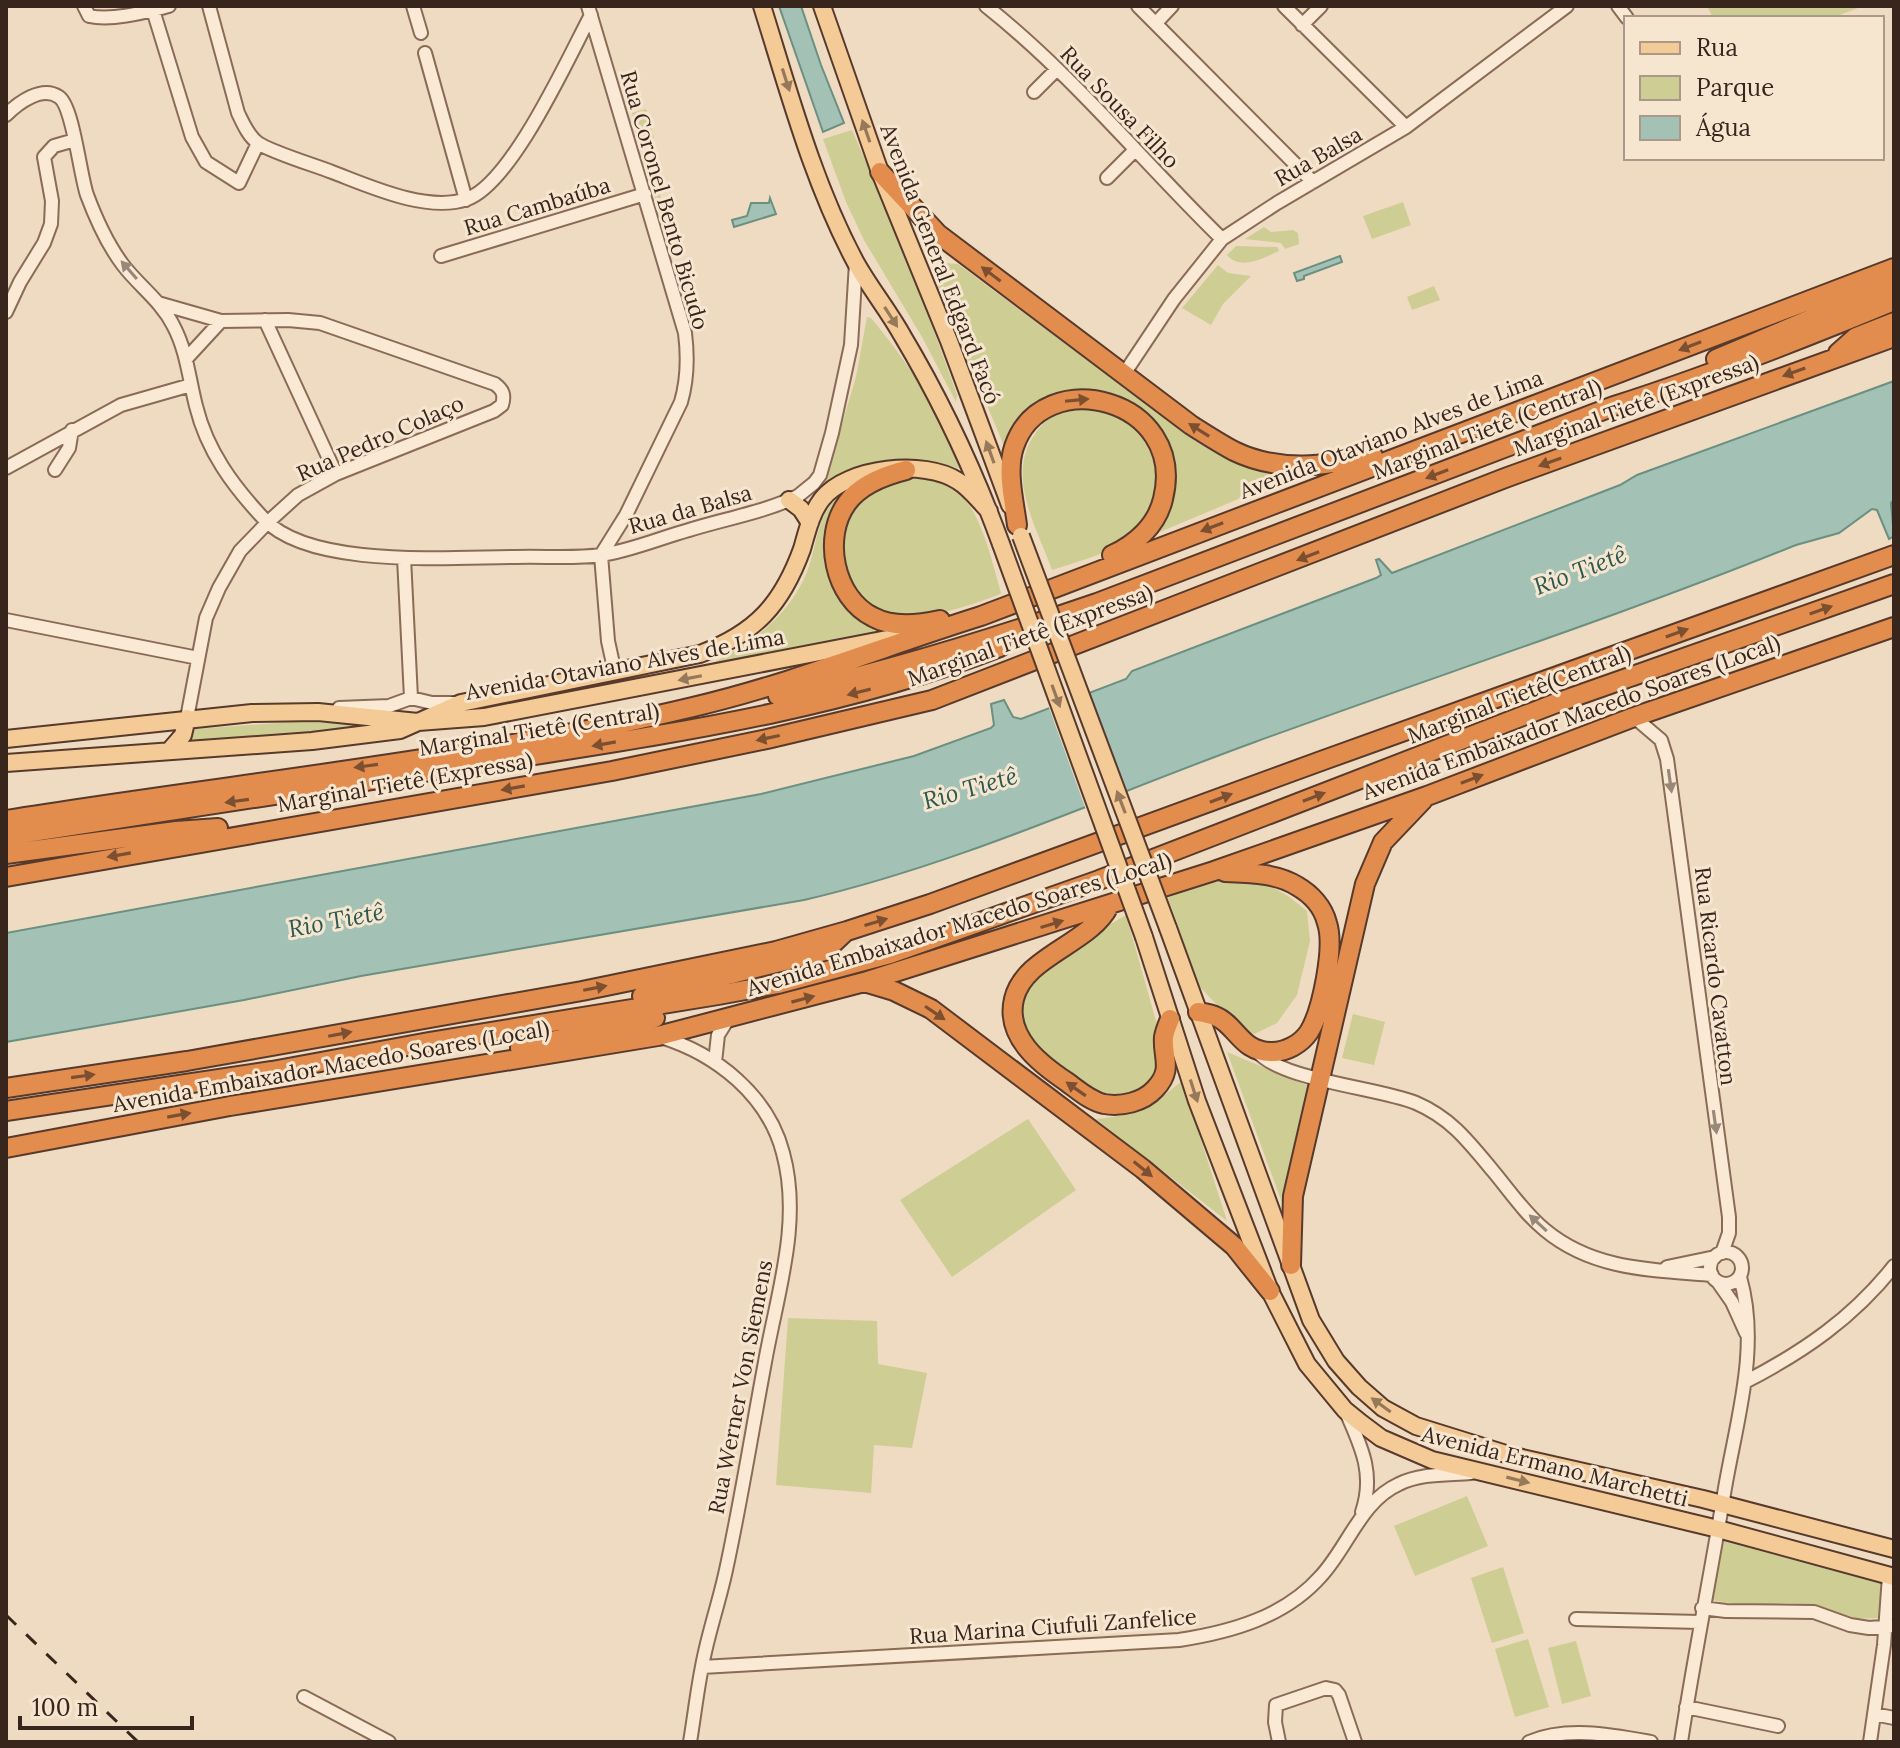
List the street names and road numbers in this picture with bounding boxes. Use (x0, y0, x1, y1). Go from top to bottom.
street label: Rua Sousa Filho (1054, 40, 1186, 174)
street label: Rua Coronel Bento Bicudo (615, 67, 715, 333)
street label: Avenida General Edgard Facó (874, 119, 1008, 408)
street label: Rua Balsa (1269, 120, 1367, 192)
street label: Rua Cambaúba (460, 170, 614, 242)
street label: Marginal Tietê (Expressa) (1510, 348, 1762, 462)
street label: Avenida Otaviano Alves de Lima (1234, 363, 1547, 505)
street label: Marginal Tietê (Central) (1369, 372, 1605, 486)
street label: Rua Pedro Colaço (292, 389, 468, 487)
street label: Rua da Balsa (625, 478, 755, 540)
street label: Marginal Tietê (Expressa) (904, 578, 1156, 692)
street label: Avenida Otaviano Alves de Lima (462, 622, 787, 706)
street label: Avenida Embaixador Macedo Soares (Local) (1357, 628, 1784, 806)
street label: Marginal Tietê(Central) (1403, 638, 1635, 750)
street label: Marginal Tietê (Central) (417, 696, 661, 762)
street label: Marginal Tietê (Expressa) (275, 746, 535, 818)
street label: Avenida Embaixador Macedo Soares (Local) (742, 846, 1175, 1002)
street label: Rua Ricardo Cavatton (1689, 865, 1743, 1087)
street label: Avenida Embaixador Macedo Soares (Local) (110, 1014, 552, 1118)
street label: Rua Werner Von Siemens (702, 1258, 778, 1516)
street label: Avenida Ermano Marchetti (1418, 1419, 1691, 1513)
street label: Rua Marina Ciufuli Zanfelice (908, 1602, 1198, 1650)

